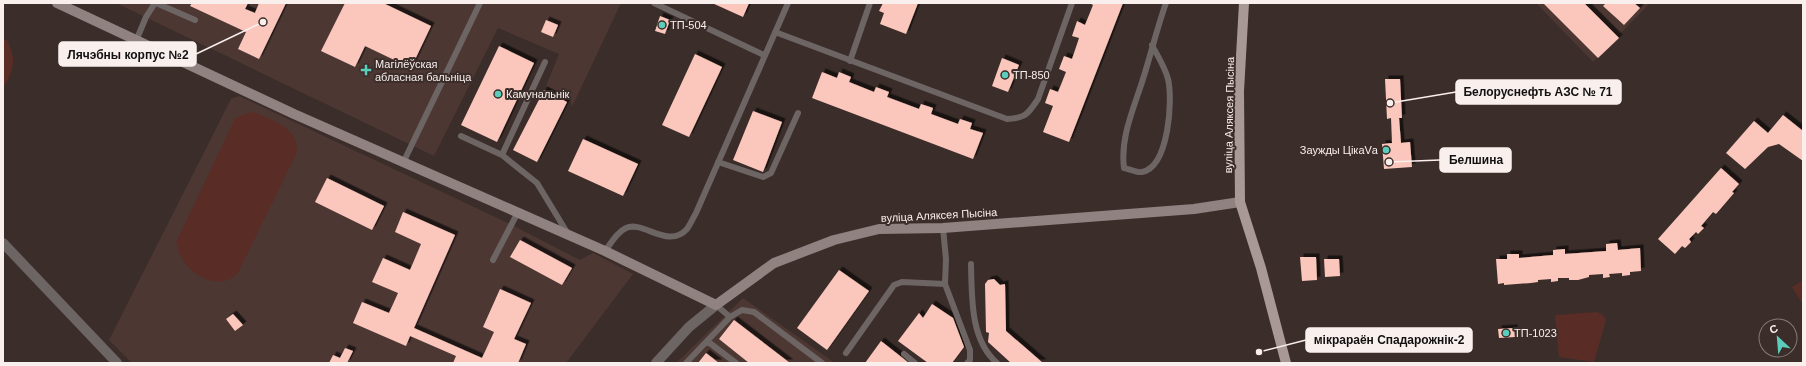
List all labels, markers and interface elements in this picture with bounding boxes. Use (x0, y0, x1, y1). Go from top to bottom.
place label: ТП-504 (670, 19, 707, 31)
marker: ТП-504 (657, 20, 667, 30)
callout: Лячэбны корпус №2 (59, 42, 196, 66)
text: Лячэбны корпус №2 (67, 48, 189, 62)
street label: вуліца Аляксея Пысіна (1222, 56, 1236, 173)
place label: Магілёўская абласная бальніца (375, 58, 472, 83)
marker: Магілёўская абласная бальніца (360, 64, 372, 76)
place label: ТП-850 (1013, 69, 1050, 81)
marker: ТП-850 (1000, 70, 1010, 80)
callout: Белоруснефть АЗС № 71 (1456, 80, 1621, 104)
text: Белоруснефть АЗС № 71 (1463, 85, 1613, 99)
place label: Камунальнік (506, 88, 570, 100)
marker: Камунальнік (493, 89, 503, 99)
place label: Заужды ЦікаVа (1300, 144, 1379, 156)
marker: Заужды ЦікаVа (1381, 145, 1391, 155)
callout: Белшина (1440, 148, 1511, 172)
text: Белшина (1449, 153, 1503, 167)
street label: вуліца Аляксея Пысіна (881, 206, 998, 224)
north arrow (1758, 318, 1798, 358)
text: С (1767, 322, 1780, 336)
place label: ТП-1023 (1514, 327, 1557, 339)
callout: мікрараён Спадарожнік-2 (1306, 328, 1472, 352)
marker: ТП-1023 (1501, 328, 1511, 338)
text: мікрараён Спадарожнік-2 (1314, 333, 1465, 347)

